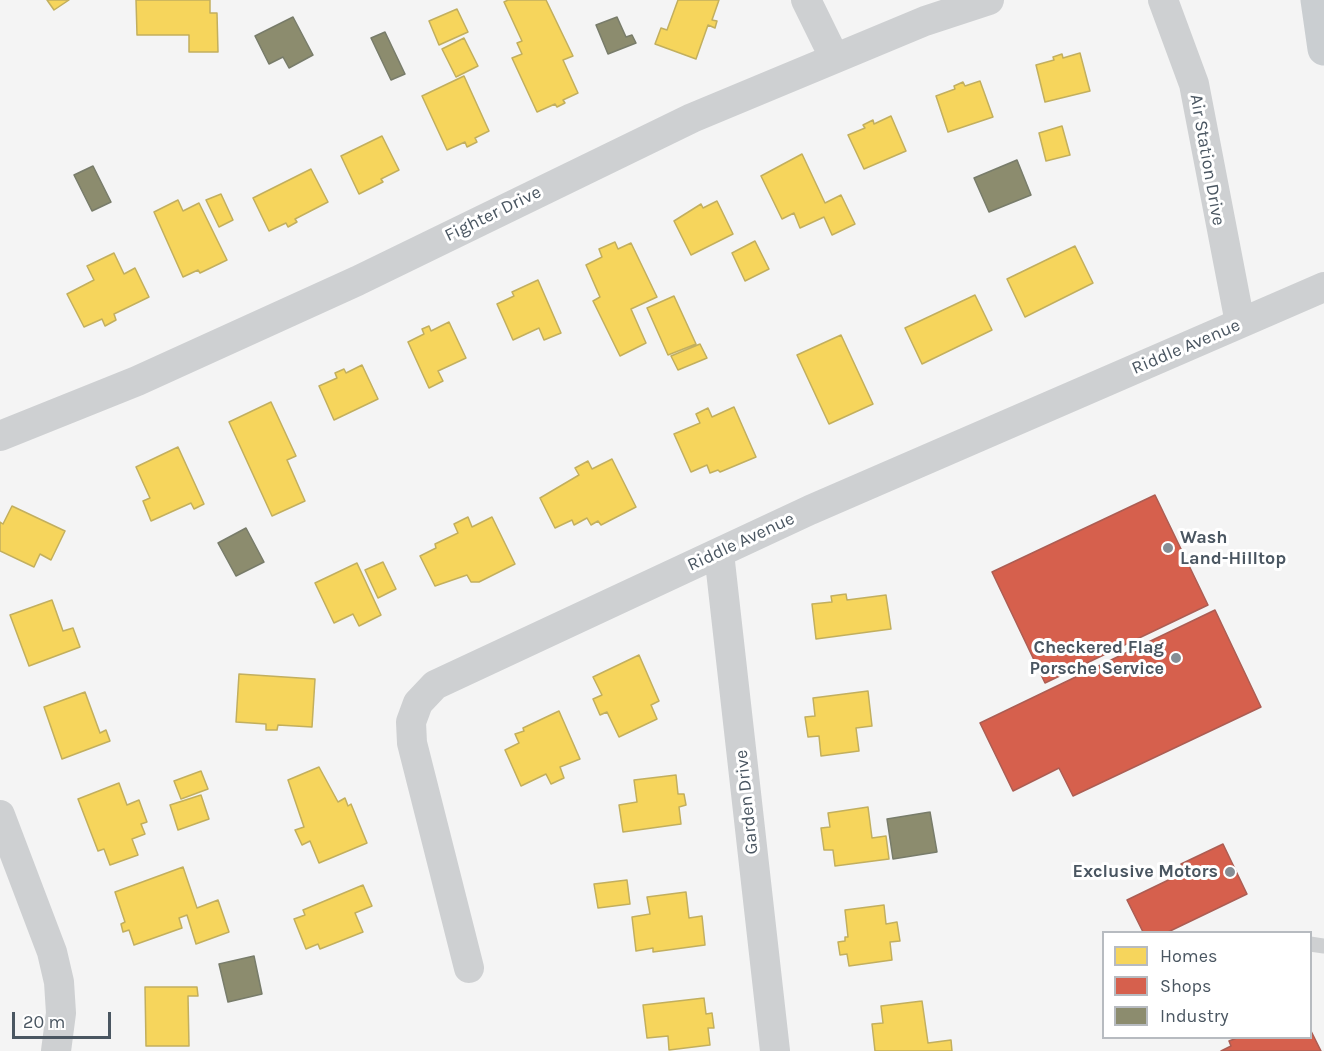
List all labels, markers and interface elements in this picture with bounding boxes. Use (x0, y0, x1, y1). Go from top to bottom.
street label: Air Station Drive (1185, 93, 1229, 227)
street label: Fighter Drive (441, 181, 545, 247)
street label: Riddle Avenue (1129, 314, 1243, 380)
street label: Riddle Avenue (684, 508, 798, 576)
place label: Wash Land-Hilltop (1180, 527, 1286, 570)
marker: Wash Land-Hilltop (1161, 541, 1175, 555)
place label: Checkered Flag Porsche Service (1030, 637, 1164, 680)
marker: Checkered Flag Porsche Service (1169, 651, 1183, 665)
street label: Garden Drive (731, 749, 763, 855)
place label: Exclusive Motors (1073, 861, 1218, 883)
marker: Exclusive Motors (1223, 865, 1237, 879)
legend (1102, 931, 1312, 1039)
text: Homes (1160, 945, 1217, 967)
text: Shops (1160, 975, 1212, 997)
scale bar (15, 1000, 114, 1038)
text: Industry (1160, 1005, 1229, 1027)
text: 20 m (23, 1011, 65, 1033)

